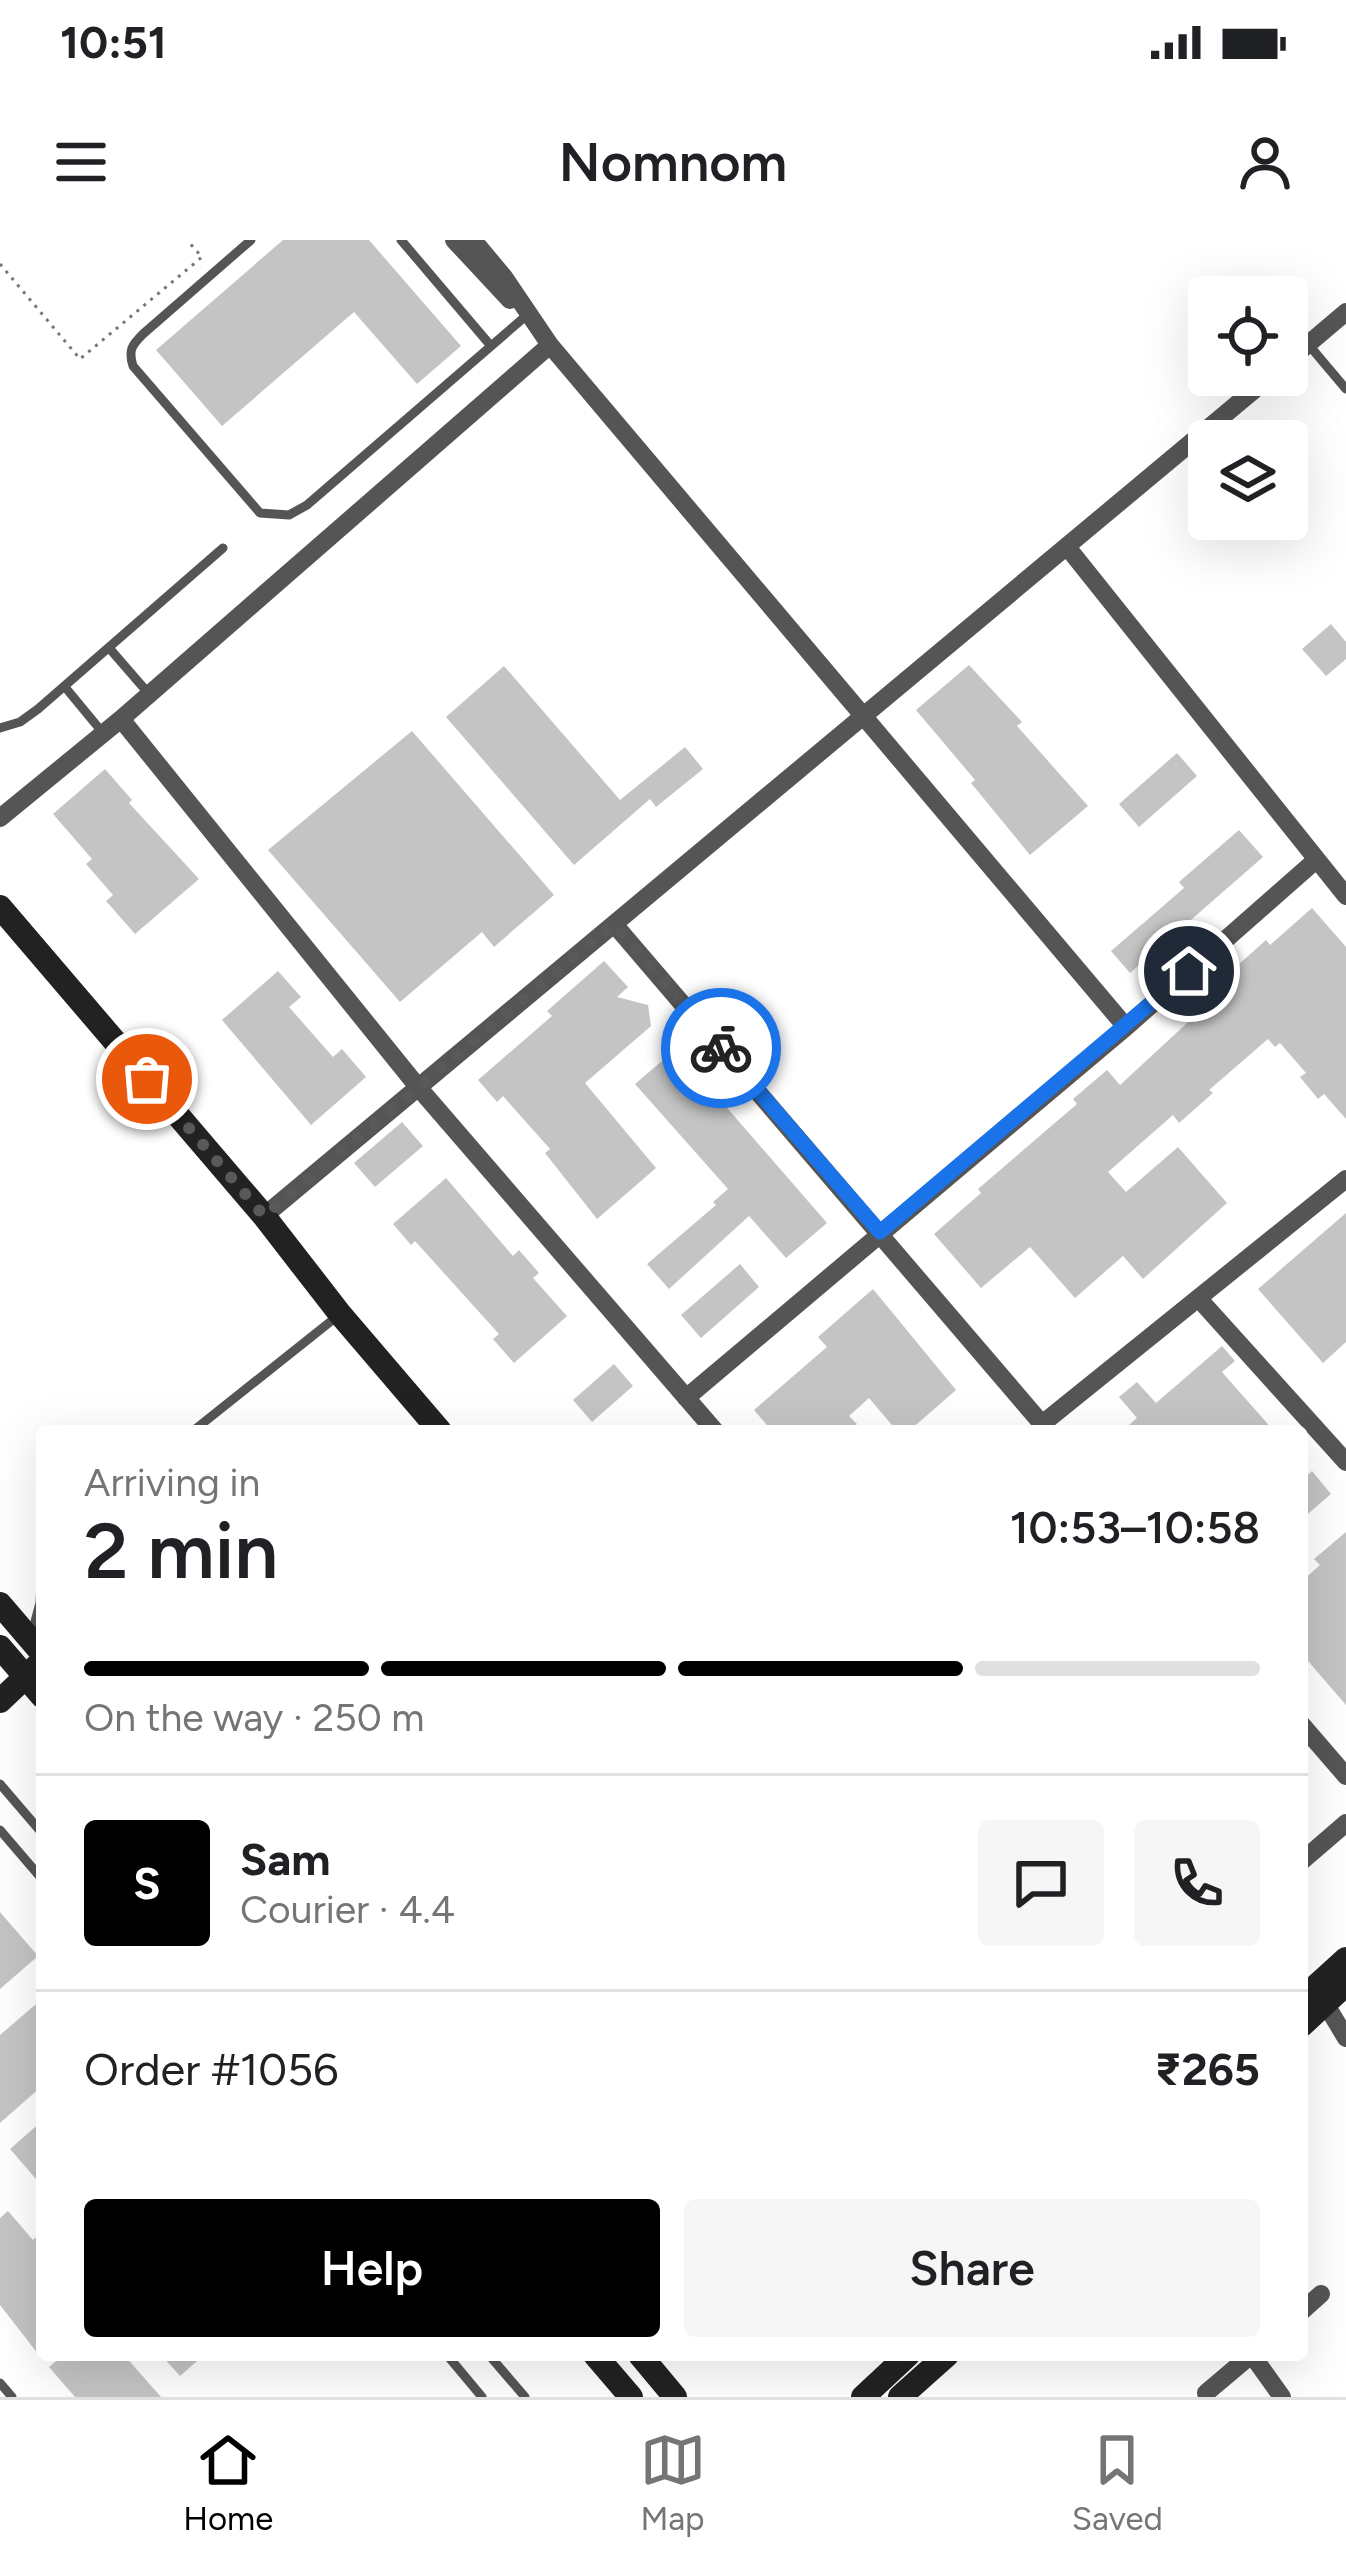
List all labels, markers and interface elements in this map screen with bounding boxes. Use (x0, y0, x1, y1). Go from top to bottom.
text: 10:51 (60, 15, 167, 69)
icon: menu (48, 129, 114, 195)
icon: person (1232, 129, 1298, 195)
text: Nomnom (559, 130, 787, 195)
map controls (1188, 276, 1308, 540)
button: locate (1188, 276, 1308, 396)
button: layers (1188, 420, 1308, 540)
pin (1138, 920, 1240, 1022)
icon: home (1156, 938, 1222, 1004)
courier (661, 988, 781, 1108)
icon: bike (688, 1015, 754, 1081)
pin (96, 1028, 198, 1130)
icon: bag (114, 1046, 180, 1112)
text: Arriving in (84, 1459, 260, 1506)
text: 10:53–10:58 (1010, 1500, 1260, 1554)
text: 2 min (84, 1504, 278, 1598)
text: On the way · 250 m (84, 1694, 425, 1741)
button: chat (978, 1820, 1104, 1946)
button: phone (1134, 1820, 1260, 1946)
text: Sam (240, 1832, 331, 1886)
text: S (133, 1856, 161, 1910)
text: Courier · 4.4 (240, 1886, 455, 1933)
text: Order #1056 (84, 2042, 338, 2096)
text: ₹265 (1155, 2042, 1260, 2096)
button: Help (84, 2199, 660, 2337)
button: Share (684, 2199, 1260, 2337)
tab: Home (183, 2427, 273, 2538)
tab: Map (640, 2427, 706, 2538)
tab: Saved (1072, 2427, 1163, 2538)

